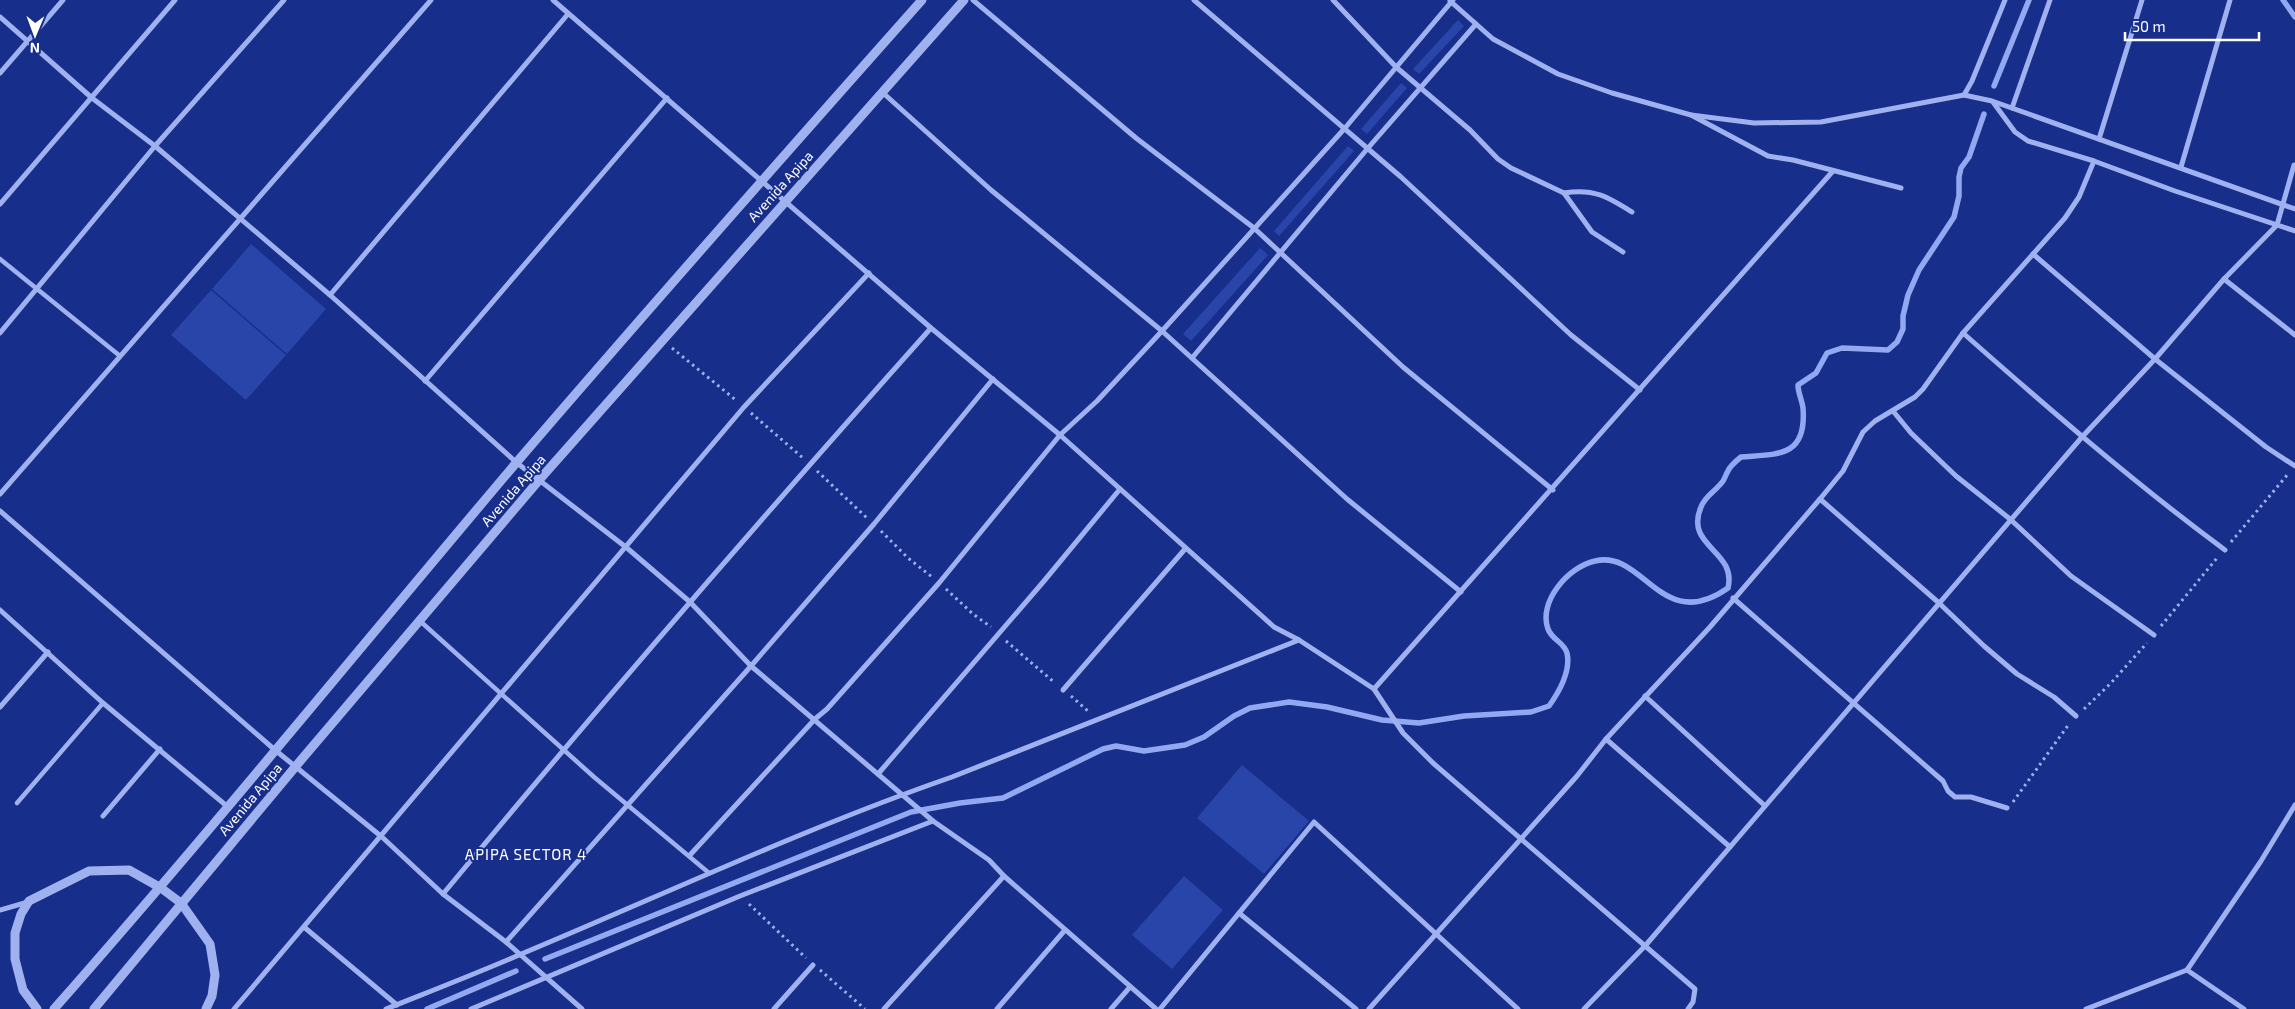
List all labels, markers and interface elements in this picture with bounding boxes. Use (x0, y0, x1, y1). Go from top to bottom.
north arrow (10, 10, 60, 60)
scale bar (2125, 10, 2259, 42)
text: 50 m (2132, 17, 2166, 35)
text: N (30, 40, 40, 57)
street label: Avenida Apipa (744, 147, 816, 225)
street label: Avenida Apipa (477, 451, 549, 529)
street label: Avenida Apipa (215, 759, 285, 839)
district label: APIPA SECTOR 4 (465, 845, 587, 863)

